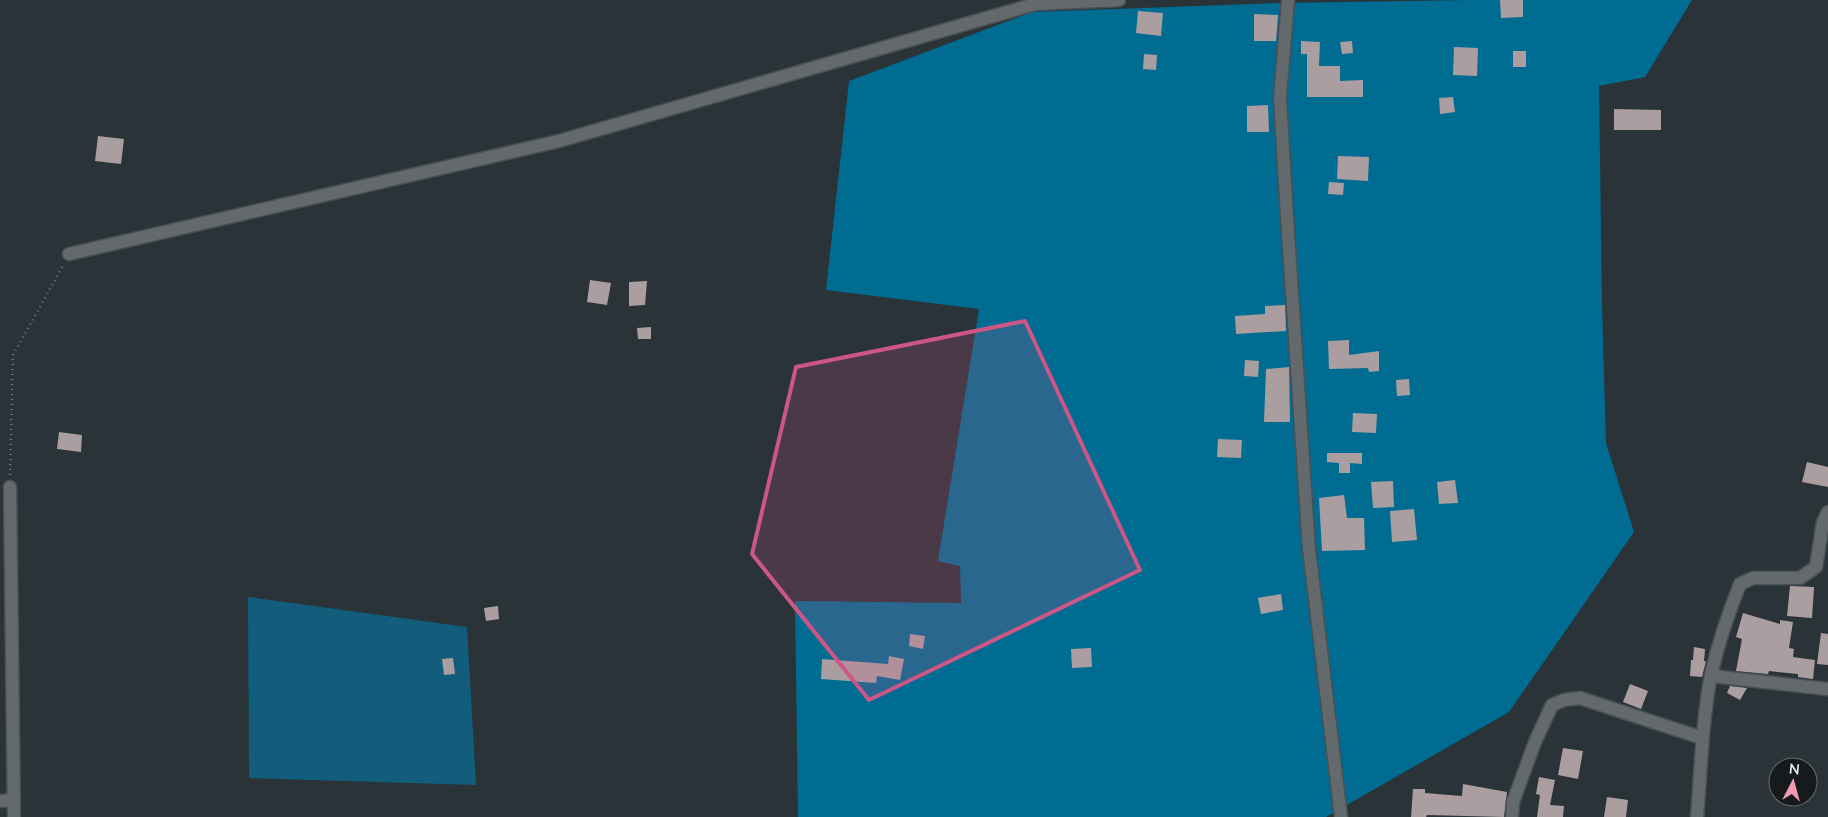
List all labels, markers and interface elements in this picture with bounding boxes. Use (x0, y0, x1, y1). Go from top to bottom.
north arrow (1768, 757, 1818, 807)
text: N (1788, 760, 1801, 778)

